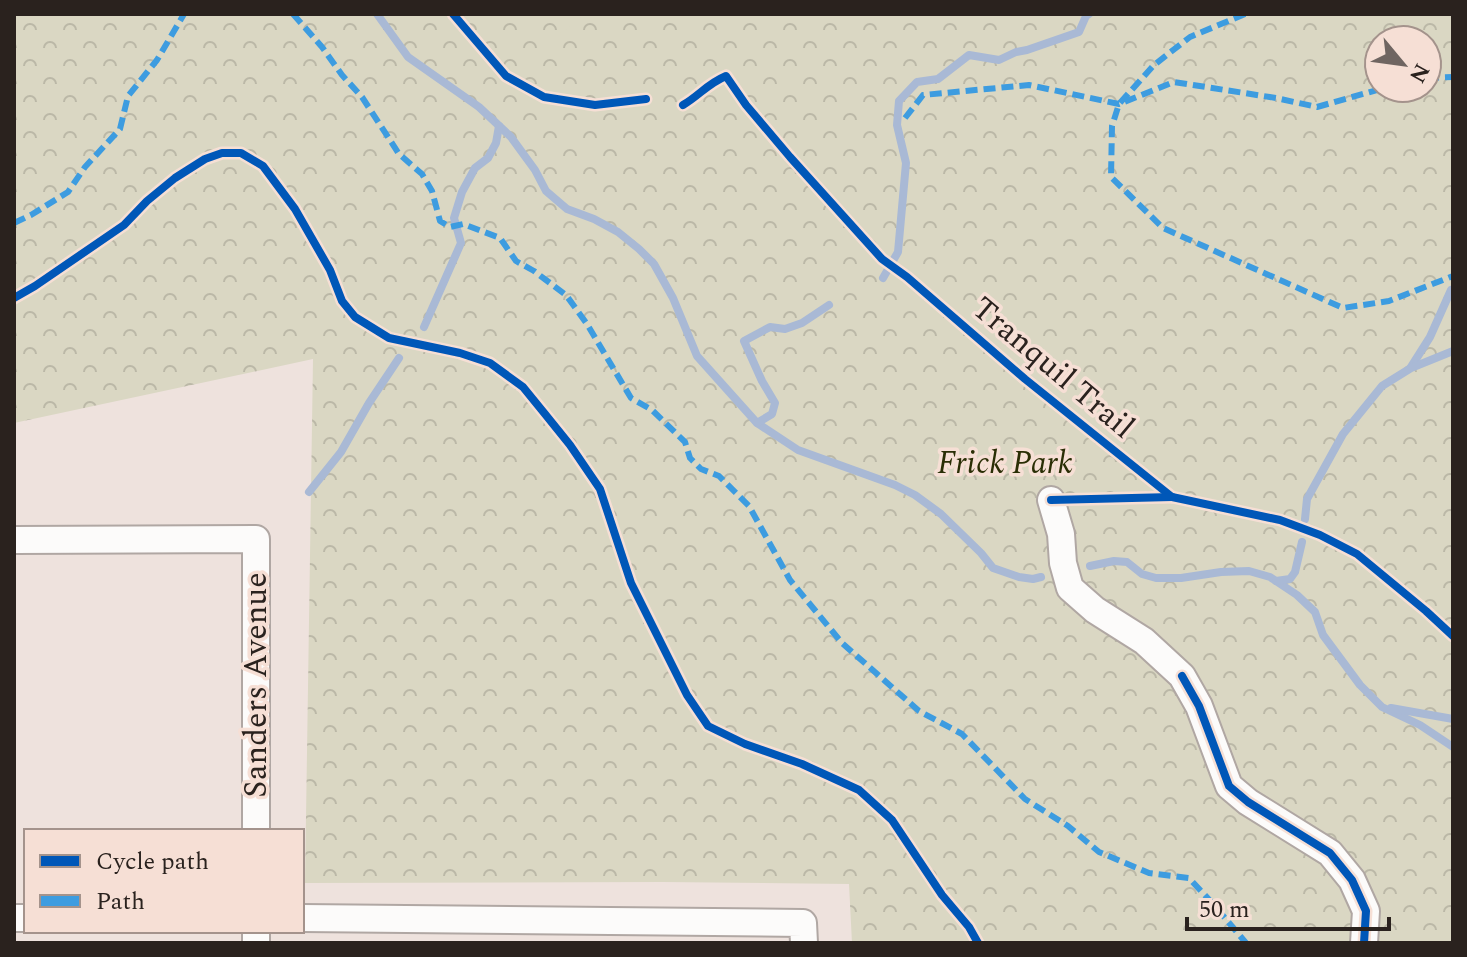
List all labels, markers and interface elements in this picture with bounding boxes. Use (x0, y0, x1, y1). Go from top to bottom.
north arrow (1363, 24, 1443, 104)
text: N (1400, 57, 1438, 89)
street label: Tranquil Trail (961, 285, 1145, 451)
park label: Frick Park (937, 439, 1073, 488)
street label: Sanders Avenue (232, 572, 281, 798)
legend (24, 829, 304, 933)
text: Cycle path (96, 844, 209, 880)
scale bar (1187, 881, 1389, 931)
text: Path (96, 884, 145, 920)
text: 50 m (1199, 892, 1250, 928)

